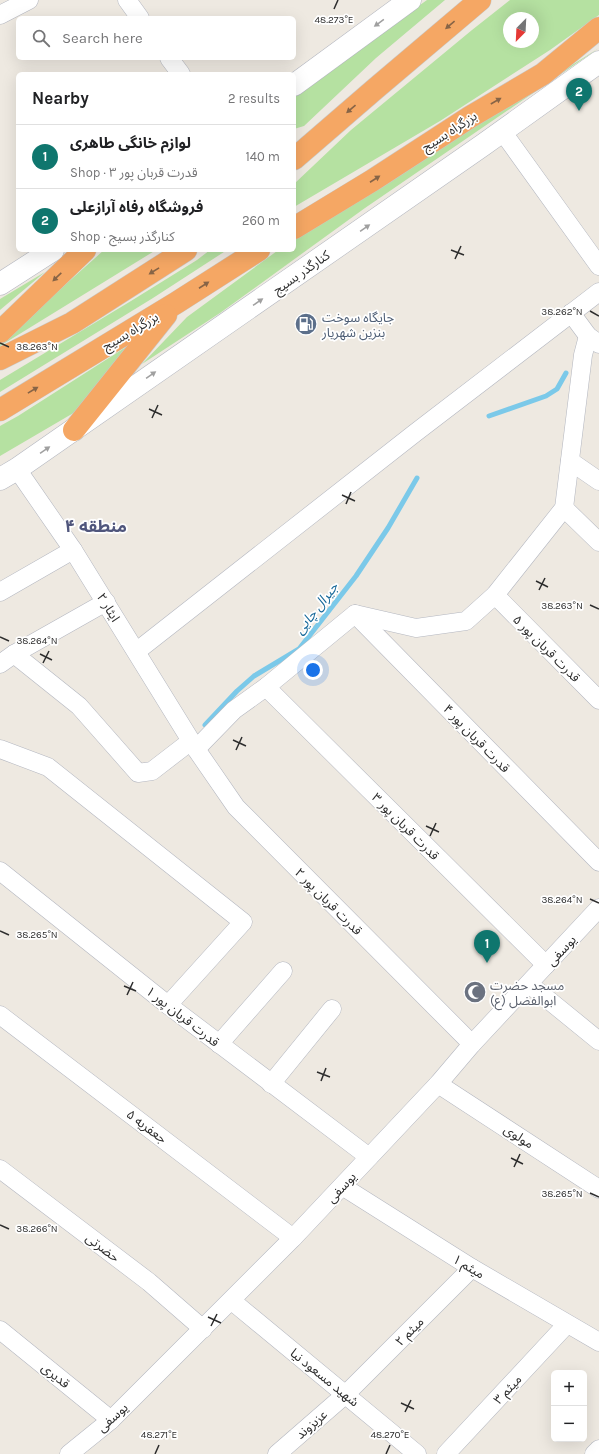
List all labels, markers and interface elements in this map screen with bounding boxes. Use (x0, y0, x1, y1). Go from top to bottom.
north arrow (503, 12, 539, 48)
text: 48.273°E (315, 14, 353, 26)
search box (16, 16, 296, 60)
one-way arrow (374, 19, 384, 27)
one-way arrow (445, 21, 456, 30)
icon: search (30, 27, 52, 49)
text: Search here (62, 29, 143, 47)
pin: 2 (566, 78, 592, 111)
text: Nearby (32, 88, 89, 108)
text: 2 results (228, 91, 280, 106)
one-way arrow (490, 98, 502, 105)
one-way arrow (346, 104, 356, 114)
street label: بزرگراه بسیج (419, 108, 481, 157)
text: لوازم خانگی طاهری (70, 134, 191, 152)
text: 1 (43, 149, 47, 164)
text: 140 m (245, 149, 280, 164)
text: Shop · قدرت قربان پور ۳ (70, 165, 198, 180)
one-way arrow (370, 175, 380, 183)
text: فروشگاه رفاه آرازعلی (70, 198, 203, 216)
text: 2 (41, 213, 49, 228)
text: 260 m (242, 213, 280, 228)
one-way arrow (360, 224, 370, 232)
text: Shop · کنارگذر بسیج (70, 229, 175, 244)
street label: کنارگذر بسیج (270, 247, 335, 300)
one-way arrow (148, 268, 160, 275)
one-way arrow (52, 272, 62, 282)
one-way arrow (198, 282, 210, 289)
one-way arrow (253, 298, 263, 306)
text: 38.262°N (541, 306, 583, 318)
street label: بزرگراه بسیج (100, 309, 162, 356)
place label: جایگاه سوخت بنزین شهریار (321, 310, 395, 341)
fuel station icon: جایگاه سوخت بنزین شهریار (293, 311, 319, 337)
text: 38.263°N (16, 341, 58, 353)
one-way arrow (146, 371, 156, 379)
one-way arrow (27, 386, 39, 393)
one-way arrow (39, 446, 50, 454)
district label: منطقه ۴ (65, 516, 127, 536)
water label: جیرال چایی (291, 578, 343, 638)
street label: ایثار ۲ (94, 590, 123, 624)
text: 38.263°N (541, 600, 583, 612)
street label: قدرت قربان پور ۵ (509, 612, 583, 687)
text: 38.264°N (16, 635, 58, 647)
your location (303, 660, 323, 680)
street label: قدرت قربان پور ۴ (439, 701, 513, 777)
street label: قدرت قربان پور ۳ (368, 790, 442, 865)
street label: قدرت قربان پور ۲ (291, 865, 365, 940)
text: 38.264°N (541, 894, 583, 906)
text: 38.265°N (16, 929, 58, 941)
pin: 1 (474, 930, 500, 963)
street label: یوسفی (544, 932, 580, 969)
place label: مسجد حضرت ابوالفضل (ع) (490, 978, 564, 1011)
mosque icon: مسجد حضرت ابوالفضل (ع) (462, 979, 488, 1005)
street label: قدرت قربان پور ۱ (142, 983, 222, 1051)
street label: جعفریه ۵ (124, 1106, 170, 1147)
street label: مولوی (501, 1121, 537, 1152)
street label: یوسفی (324, 1169, 360, 1206)
text: 38.265°N (541, 1188, 583, 1200)
text: 38.266°N (16, 1223, 58, 1235)
street label: حضرتی (82, 1230, 123, 1266)
street label: میثم ۱ (449, 1251, 487, 1284)
street label: میثم ۲ (392, 1314, 429, 1351)
street label: شهید مسعود نیا (287, 1345, 362, 1410)
street label: قدیری (38, 1360, 73, 1392)
map controls (551, 1370, 587, 1442)
button: + (551, 1370, 587, 1406)
street label: میثم ۳ (490, 1372, 527, 1409)
street label: یوسفی (94, 1400, 132, 1436)
street label: عزیزوند (293, 1406, 330, 1442)
button: − (551, 1406, 587, 1442)
text: 48.271°E (141, 1429, 177, 1441)
text: 48.270°E (371, 1429, 409, 1441)

